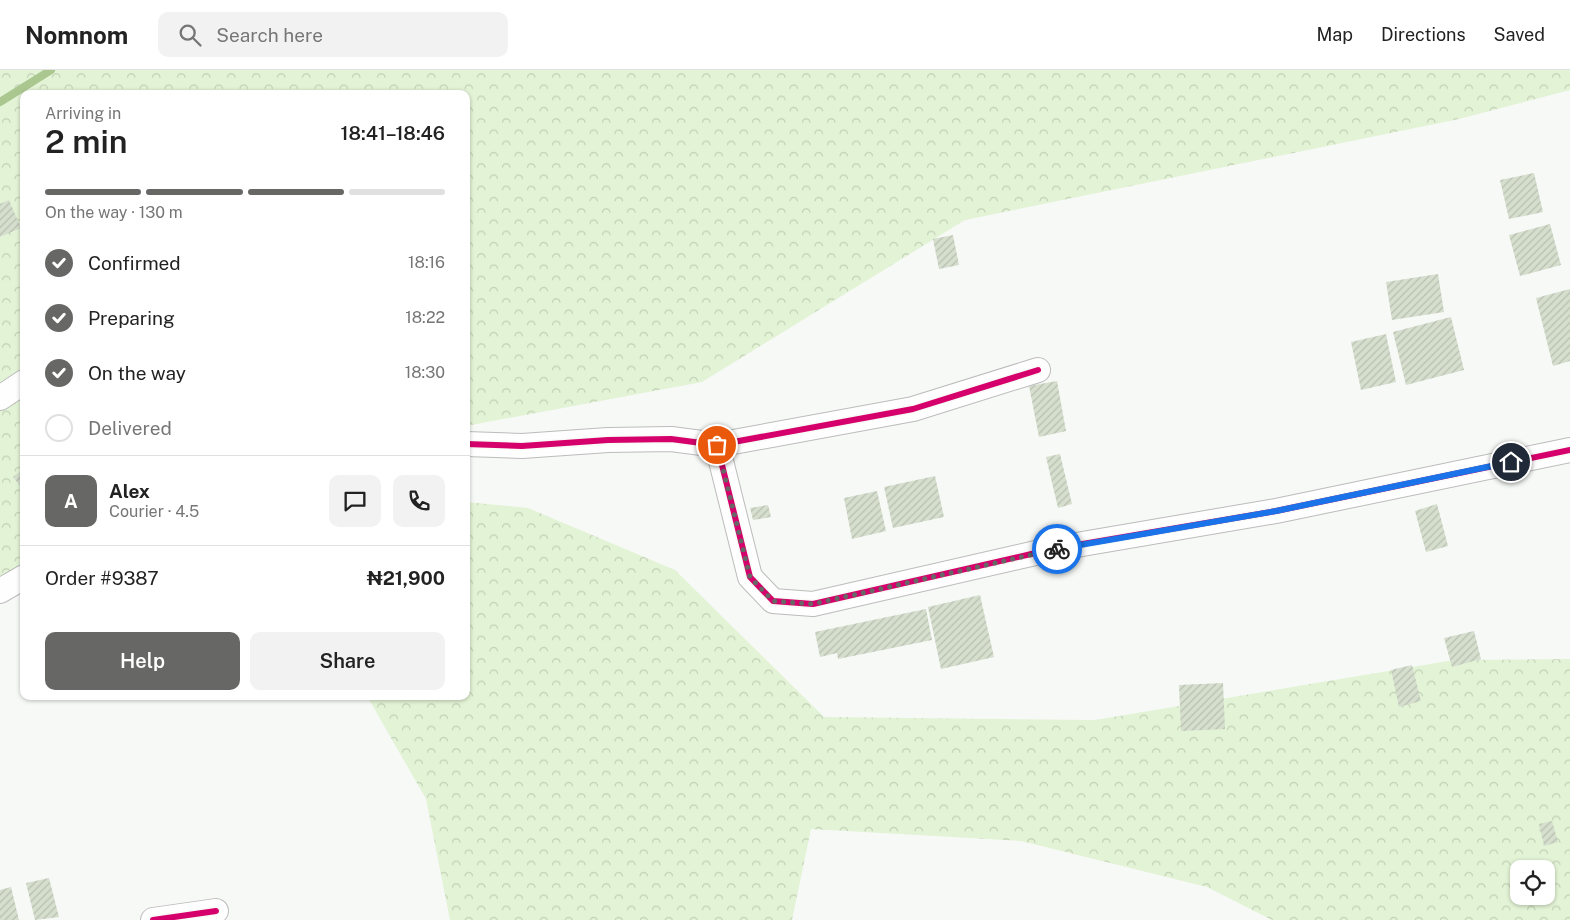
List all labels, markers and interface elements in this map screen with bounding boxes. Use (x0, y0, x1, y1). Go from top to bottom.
search box (158, 12, 508, 57)
text: Nomnom (25, 21, 128, 49)
icon: search (176, 21, 204, 49)
text: Search here (216, 24, 323, 46)
text: Map (1316, 24, 1353, 45)
text: Directions (1381, 24, 1466, 45)
text: Saved (1494, 24, 1545, 45)
text: Arriving in (45, 104, 121, 123)
text: 18:41–18:46 (341, 122, 445, 144)
text: 2 min (45, 123, 128, 160)
text: On the way · 130 m (45, 203, 183, 222)
icon: check (45, 249, 73, 277)
text: Confirmed (88, 252, 181, 274)
text: 18:16 (408, 253, 445, 272)
icon: check (45, 304, 73, 332)
text: Preparing (88, 307, 175, 329)
text: 18:22 (405, 308, 445, 327)
icon: check (45, 359, 73, 387)
text: On the way (88, 362, 186, 384)
text: 18:30 (405, 363, 445, 382)
text: Delivered (88, 417, 172, 439)
pin (696, 424, 738, 466)
icon: bag (703, 431, 731, 459)
pin (1490, 441, 1532, 483)
icon: home (1497, 448, 1525, 476)
button: chat (329, 475, 381, 527)
button: phone (393, 475, 445, 527)
text: Alex (109, 480, 150, 502)
text: A (64, 490, 78, 512)
text: Courier · 4.5 (109, 502, 199, 521)
courier (1032, 524, 1082, 574)
icon: bike (1043, 535, 1071, 563)
text: Order #9387 (45, 567, 159, 589)
text: ₦21,900 (367, 567, 445, 589)
button: Help (45, 632, 240, 690)
button: Share (250, 632, 445, 690)
map controls (1510, 860, 1555, 905)
button: locate (1510, 860, 1555, 905)

